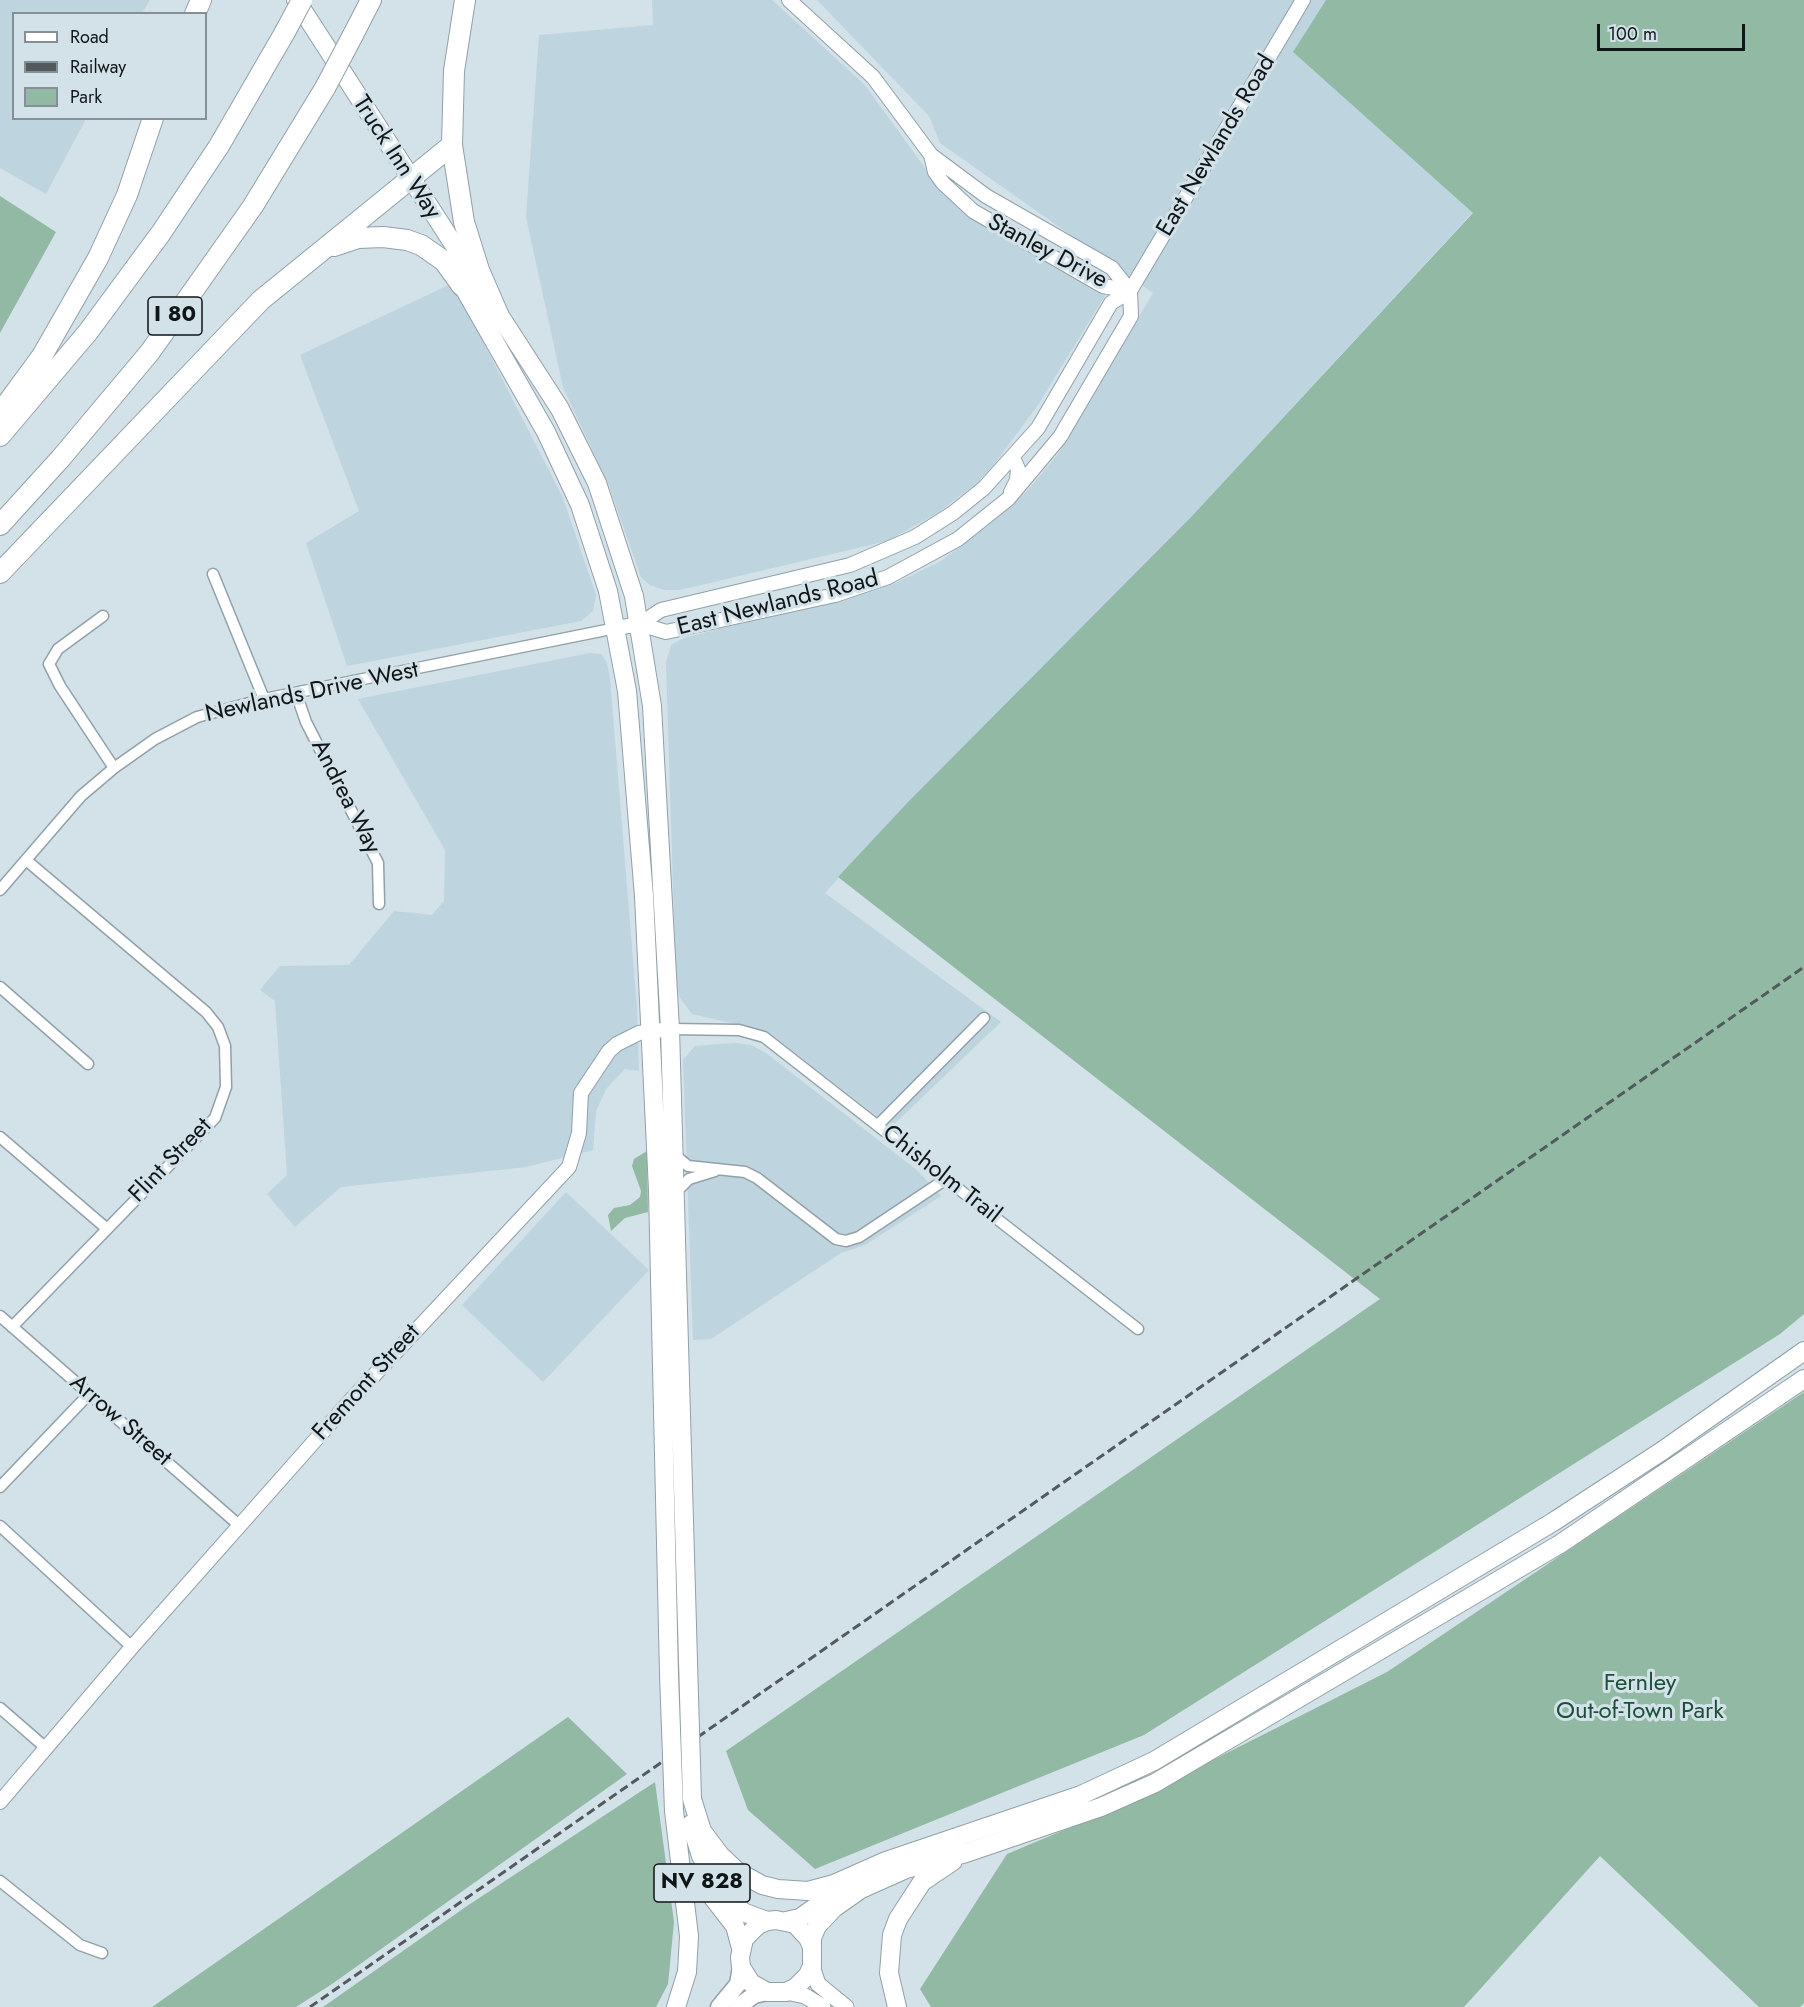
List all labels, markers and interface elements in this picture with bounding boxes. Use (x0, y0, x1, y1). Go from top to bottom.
legend (12, 12, 207, 120)
scale bar (1600, 12, 1748, 50)
text: 100 m (1608, 21, 1657, 47)
text: Road (70, 24, 109, 50)
street label: East Newlands Road (1152, 50, 1282, 242)
text: Railway (70, 54, 126, 80)
text: Park (70, 84, 102, 110)
street label: Truck Inn Way (346, 91, 446, 225)
street label: Stanley Drive (982, 208, 1112, 296)
road number: I 80 (148, 297, 202, 335)
street label: East Newlands Road (674, 565, 882, 643)
street label: Newlands Drive West (203, 656, 421, 730)
street label: Andrea Way (304, 735, 386, 859)
street label: Flint Street (124, 1113, 218, 1209)
street label: Chisholm Trail (876, 1120, 1006, 1230)
street label: Fremont Street (307, 1319, 427, 1447)
street label: Arrow Street (63, 1369, 177, 1473)
park label: Fernley Out-of-Town Park (1556, 1670, 1724, 1726)
road number: NV 828 (654, 1864, 750, 1902)

